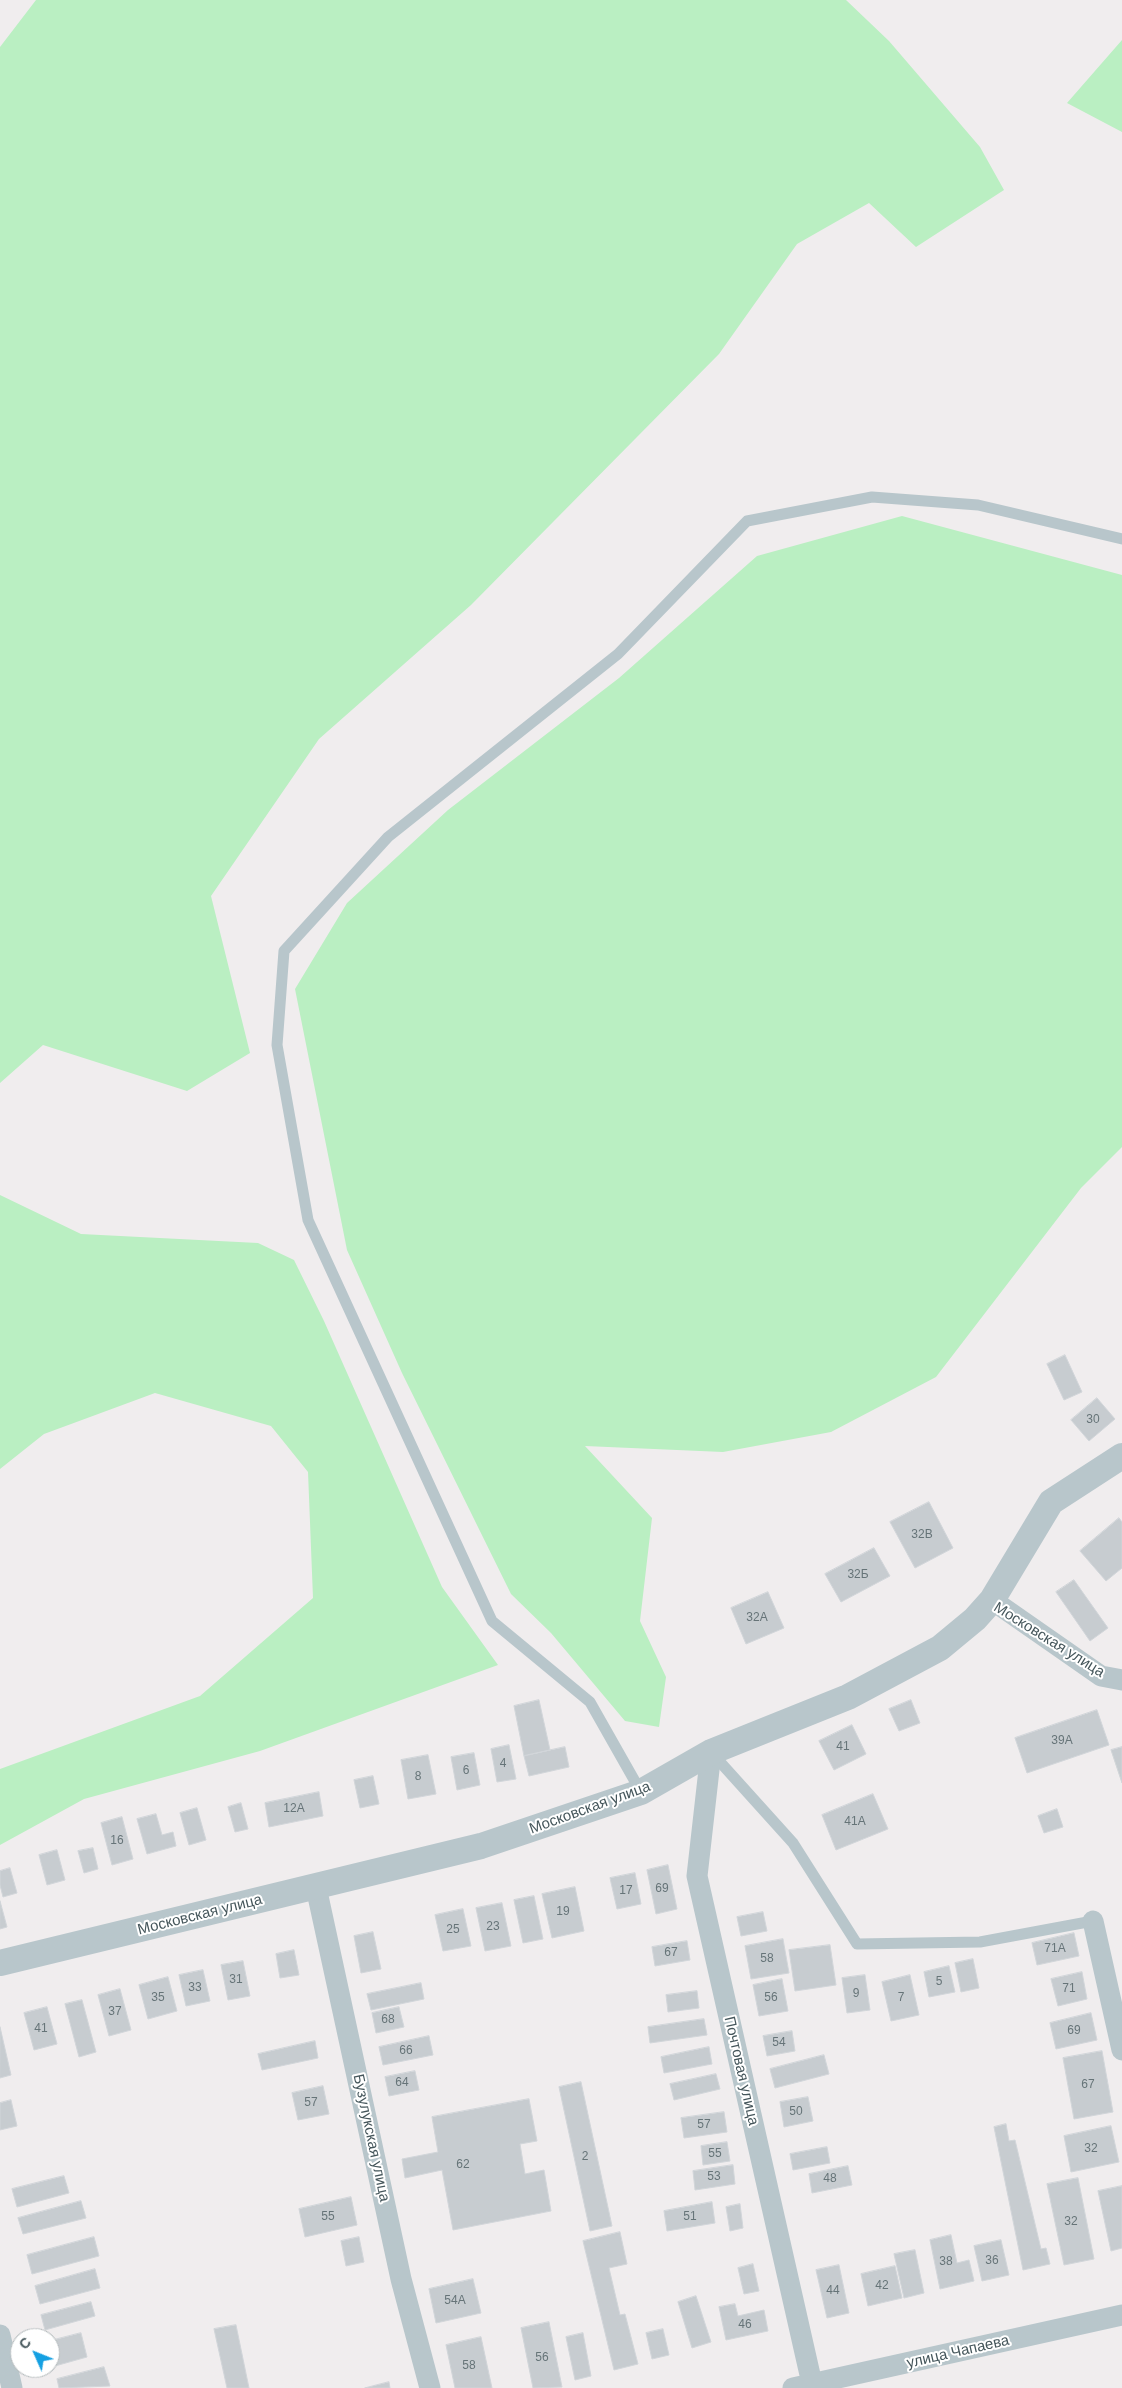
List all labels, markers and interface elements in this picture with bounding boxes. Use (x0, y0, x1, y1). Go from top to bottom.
house number: 30 (1086, 1413, 1100, 1427)
house number: 32В (911, 1528, 933, 1542)
house number: 32Б (847, 1568, 869, 1582)
street label: Московская улица (990, 1599, 1108, 1681)
house number: 32А (746, 1611, 768, 1625)
house number: 39А (1051, 1734, 1073, 1748)
house number: 41 (836, 1740, 850, 1754)
house number: 4 (500, 1757, 506, 1771)
house number: 6 (463, 1764, 469, 1778)
house number: 8 (415, 1770, 421, 1784)
street label: Московская улица (527, 1778, 653, 1838)
house number: 12А (283, 1802, 305, 1816)
house number: 41А (844, 1815, 866, 1829)
house number: 16 (110, 1834, 124, 1848)
house number: 69 (655, 1882, 669, 1896)
house number: 17 (619, 1884, 633, 1898)
street label: Московская улица (136, 1891, 264, 1939)
house number: 19 (556, 1905, 570, 1919)
house number: 23 (486, 1920, 500, 1934)
house number: 25 (446, 1923, 460, 1937)
house number: 71А (1044, 1942, 1066, 1956)
house number: 67 (664, 1946, 678, 1960)
house number: 58 (760, 1952, 774, 1966)
house number: 31 (229, 1973, 243, 1987)
house number: 5 (936, 1975, 942, 1989)
house number: 33 (188, 1981, 202, 1995)
house number: 71 (1062, 1982, 1076, 1996)
house number: 9 (853, 1987, 859, 2001)
house number: 35 (151, 1991, 165, 2005)
house number: 56 (764, 1991, 778, 2005)
house number: 7 (898, 1991, 904, 2005)
house number: 37 (108, 2005, 122, 2019)
house number: 68 (381, 2013, 395, 2027)
street label: Почтовая улица (720, 2015, 762, 2127)
house number: 41 (34, 2022, 48, 2036)
house number: 69 (1067, 2024, 1081, 2038)
house number: 54 (772, 2036, 786, 2050)
house number: 66 (399, 2044, 413, 2058)
street label: Бузулукская улица (349, 2072, 393, 2204)
house number: 64 (395, 2076, 409, 2090)
house number: 67 (1081, 2078, 1095, 2092)
house number: 57 (304, 2096, 318, 2110)
house number: 50 (789, 2105, 803, 2119)
house number: 57 (697, 2118, 711, 2132)
house number: 32 (1084, 2142, 1098, 2156)
house number: 55 (708, 2147, 722, 2161)
house number: 2 (582, 2150, 588, 2164)
house number: 62 (456, 2158, 470, 2172)
house number: 53 (707, 2170, 721, 2184)
house number: 48 (823, 2172, 837, 2186)
house number: 55 (321, 2210, 335, 2224)
house number: 51 (683, 2210, 697, 2224)
house number: 32 (1064, 2215, 1078, 2229)
house number: 36 (985, 2254, 999, 2268)
house number: 38 (939, 2255, 953, 2269)
house number: 42 (875, 2279, 889, 2293)
house number: 44 (826, 2284, 840, 2298)
house number: 54А (444, 2294, 466, 2308)
house number: 46 (738, 2318, 752, 2332)
north arrow (10, 2328, 60, 2378)
street label: улица Чапаева (905, 2331, 1011, 2373)
text: С (16, 2334, 34, 2352)
house number: 56 (535, 2351, 549, 2365)
house number: 58 (462, 2359, 476, 2373)

